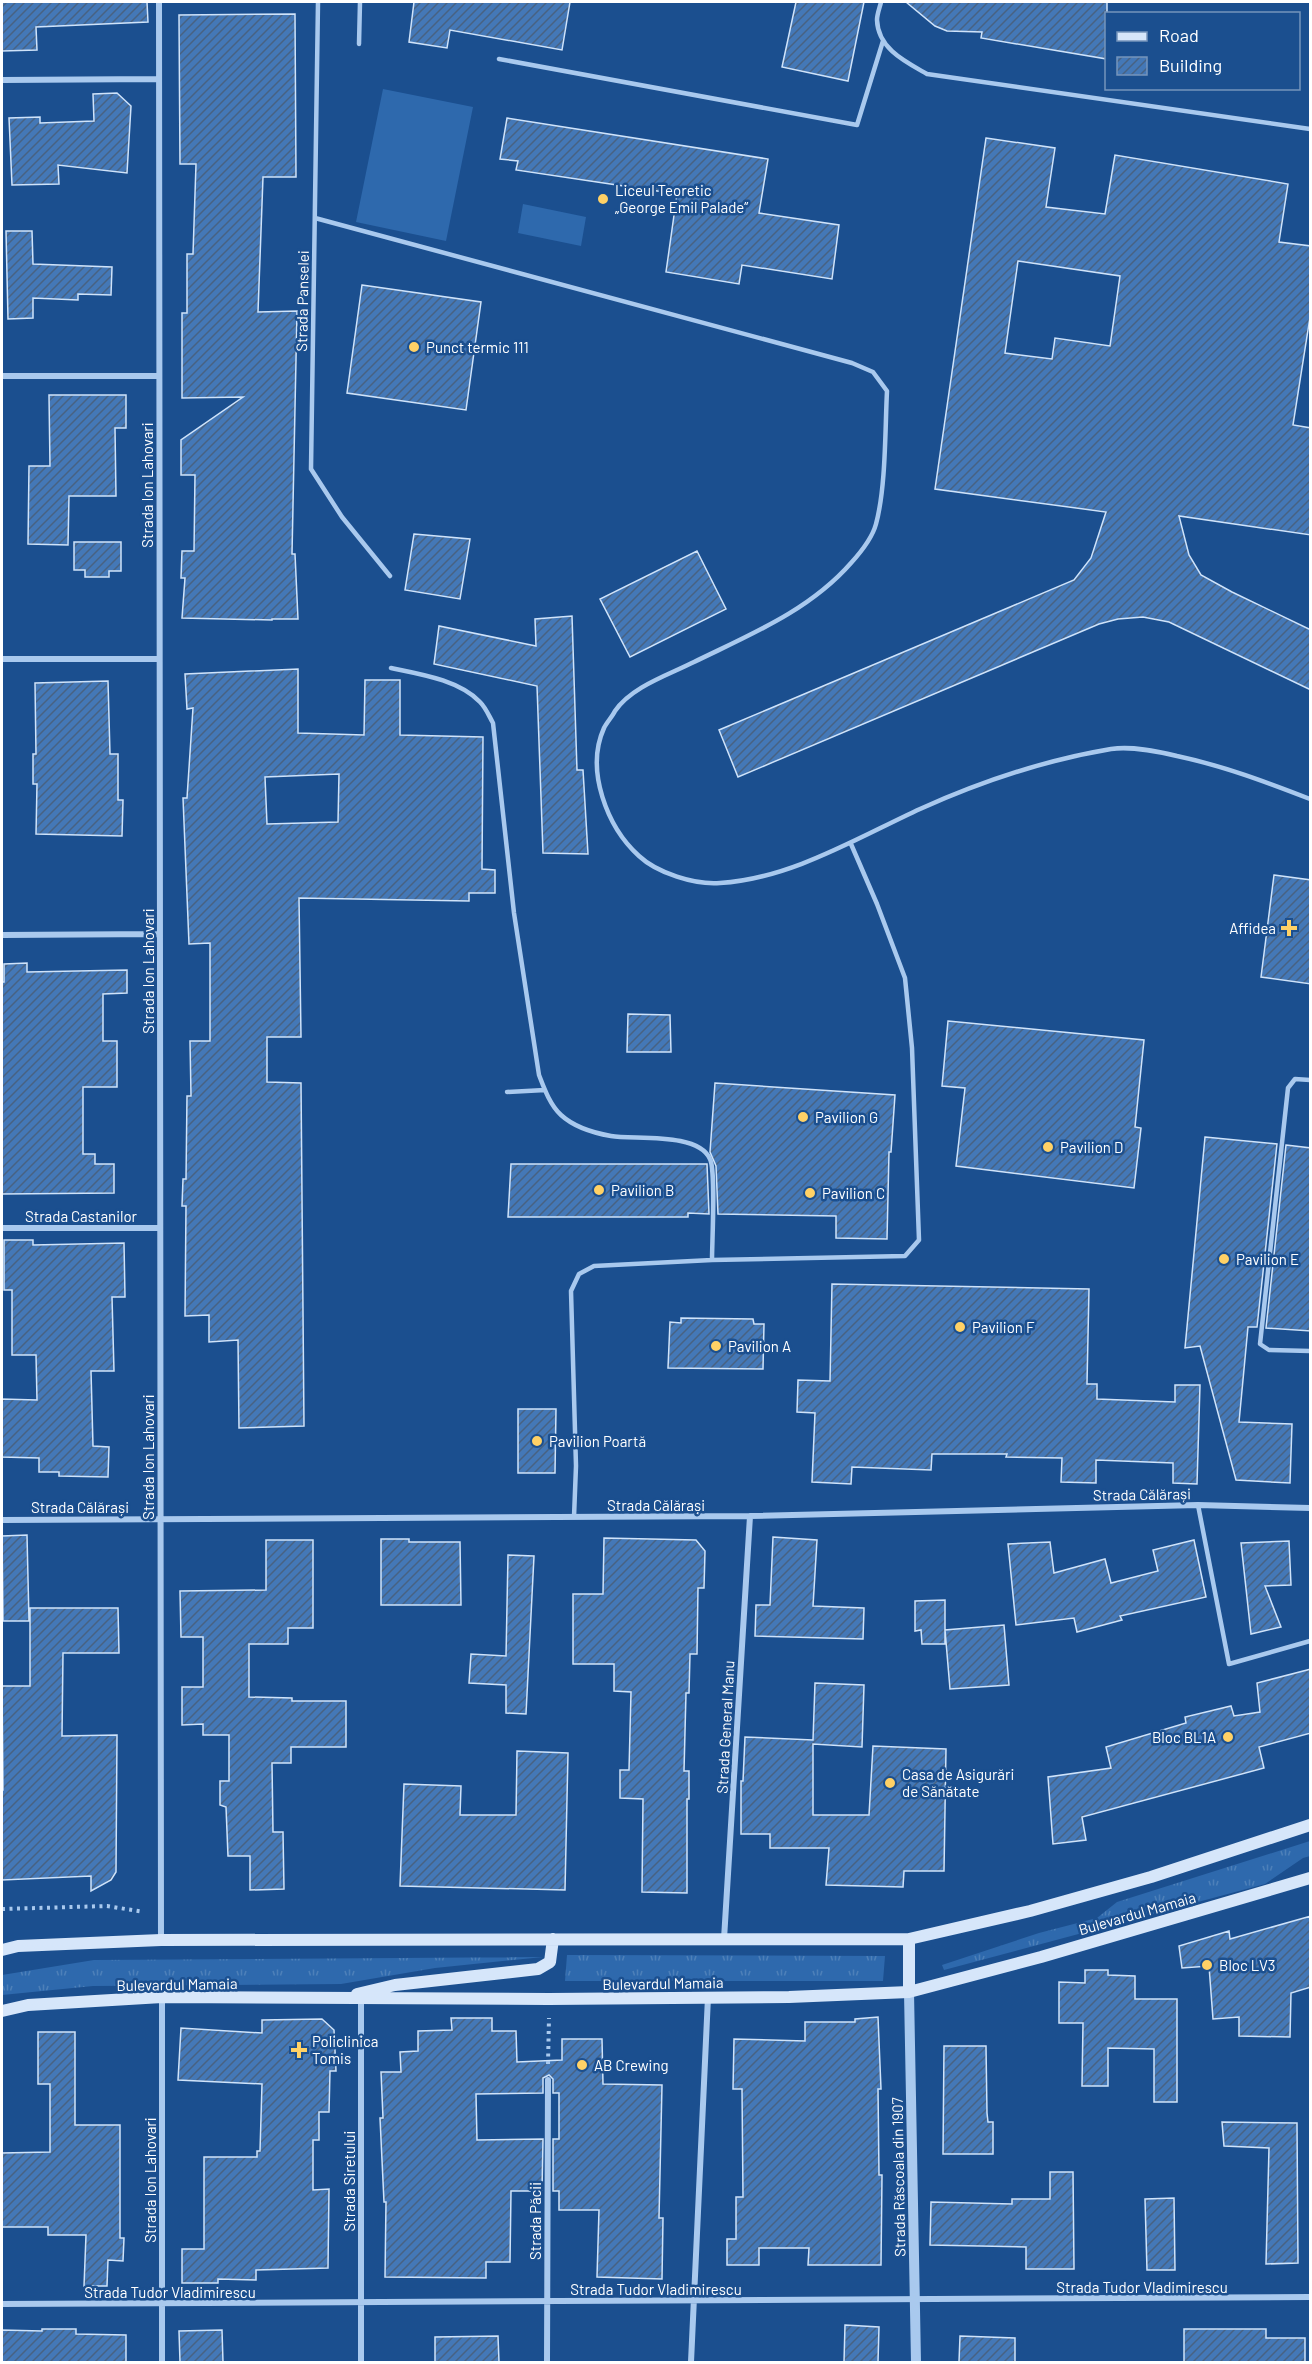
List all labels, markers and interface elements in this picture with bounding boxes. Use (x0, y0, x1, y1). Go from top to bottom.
legend (1105, 12, 1300, 90)
text: Road (1159, 24, 1199, 46)
text: Building (1159, 54, 1222, 76)
place label: Liceul Teoretic „George Emil Palade” (615, 181, 748, 216)
marker: Liceul Teoretic „George Emil Palade” (596, 192, 610, 206)
street label: Strada Panselei (292, 250, 312, 352)
place label: Punct termic 111 (426, 338, 529, 356)
marker: Punct termic 111 (407, 340, 421, 354)
street label: Strada Ion Lahovari (138, 422, 156, 548)
street label: Strada Ion Lahovari (139, 908, 157, 1034)
place label: Affidea (1229, 919, 1276, 937)
marker: Affidea (1280, 919, 1298, 937)
place label: Pavilion G (815, 1108, 878, 1126)
marker: Pavilion G (796, 1110, 810, 1124)
place label: Pavilion D (1060, 1138, 1123, 1156)
marker: Pavilion D (1041, 1140, 1055, 1154)
place label: Pavilion B (611, 1181, 674, 1199)
marker: Pavilion B (592, 1183, 606, 1197)
place label: Pavilion C (822, 1184, 885, 1202)
marker: Pavilion C (803, 1186, 817, 1200)
street label: Strada Castanilor (25, 1207, 138, 1225)
place label: Pavilion E (1236, 1250, 1299, 1268)
marker: Pavilion E (1217, 1252, 1231, 1266)
place label: Pavilion F (972, 1318, 1035, 1336)
marker: Pavilion F (953, 1320, 967, 1334)
place label: Pavilion A (728, 1337, 791, 1355)
marker: Pavilion A (709, 1339, 723, 1353)
street label: Strada Ion Lahovari (139, 1394, 157, 1520)
place label: Pavilion Poartă (549, 1432, 646, 1450)
marker: Pavilion Poartă (530, 1434, 544, 1448)
street label: Strada Călărași (1093, 1484, 1191, 1504)
street label: Strada Călărași (607, 1496, 705, 1514)
street label: Strada Călărași (31, 1498, 129, 1516)
street label: Strada General Manu (713, 1660, 737, 1794)
place label: Bloc BL1A (1152, 1728, 1216, 1746)
marker: Bloc BL1A (1221, 1730, 1235, 1744)
place label: Casa de Asigurări de Sănătate (902, 1765, 1014, 1800)
marker: Casa de Asigurări de Sănătate (883, 1776, 897, 1790)
street label: Bulevardul Mamaia (1076, 1888, 1198, 1938)
place label: Bloc LV3 (1219, 1956, 1275, 1974)
marker: Bloc LV3 (1200, 1958, 1214, 1972)
street label: Bulevardul Mamaia (602, 1973, 724, 1993)
street label: Bulevardul Mamaia (116, 1974, 238, 1994)
place label: Policlinica Tomis (312, 2032, 379, 2067)
marker: Policlinica Tomis (290, 2041, 308, 2059)
place label: AB Crewing (594, 2056, 669, 2074)
marker: AB Crewing (575, 2058, 589, 2072)
street label: Strada Răscoala din 1907 (888, 2097, 908, 2257)
street label: Strada Ion Lahovari (141, 2117, 159, 2243)
street label: Strada Siretului (340, 2131, 358, 2231)
street label: Strada Păcii (526, 2182, 544, 2260)
street label: Strada Tudor Vladimirescu (1056, 2278, 1228, 2296)
street label: Strada Tudor Vladimirescu (570, 2280, 742, 2298)
street label: Strada Tudor Vladimirescu (84, 2283, 256, 2301)

